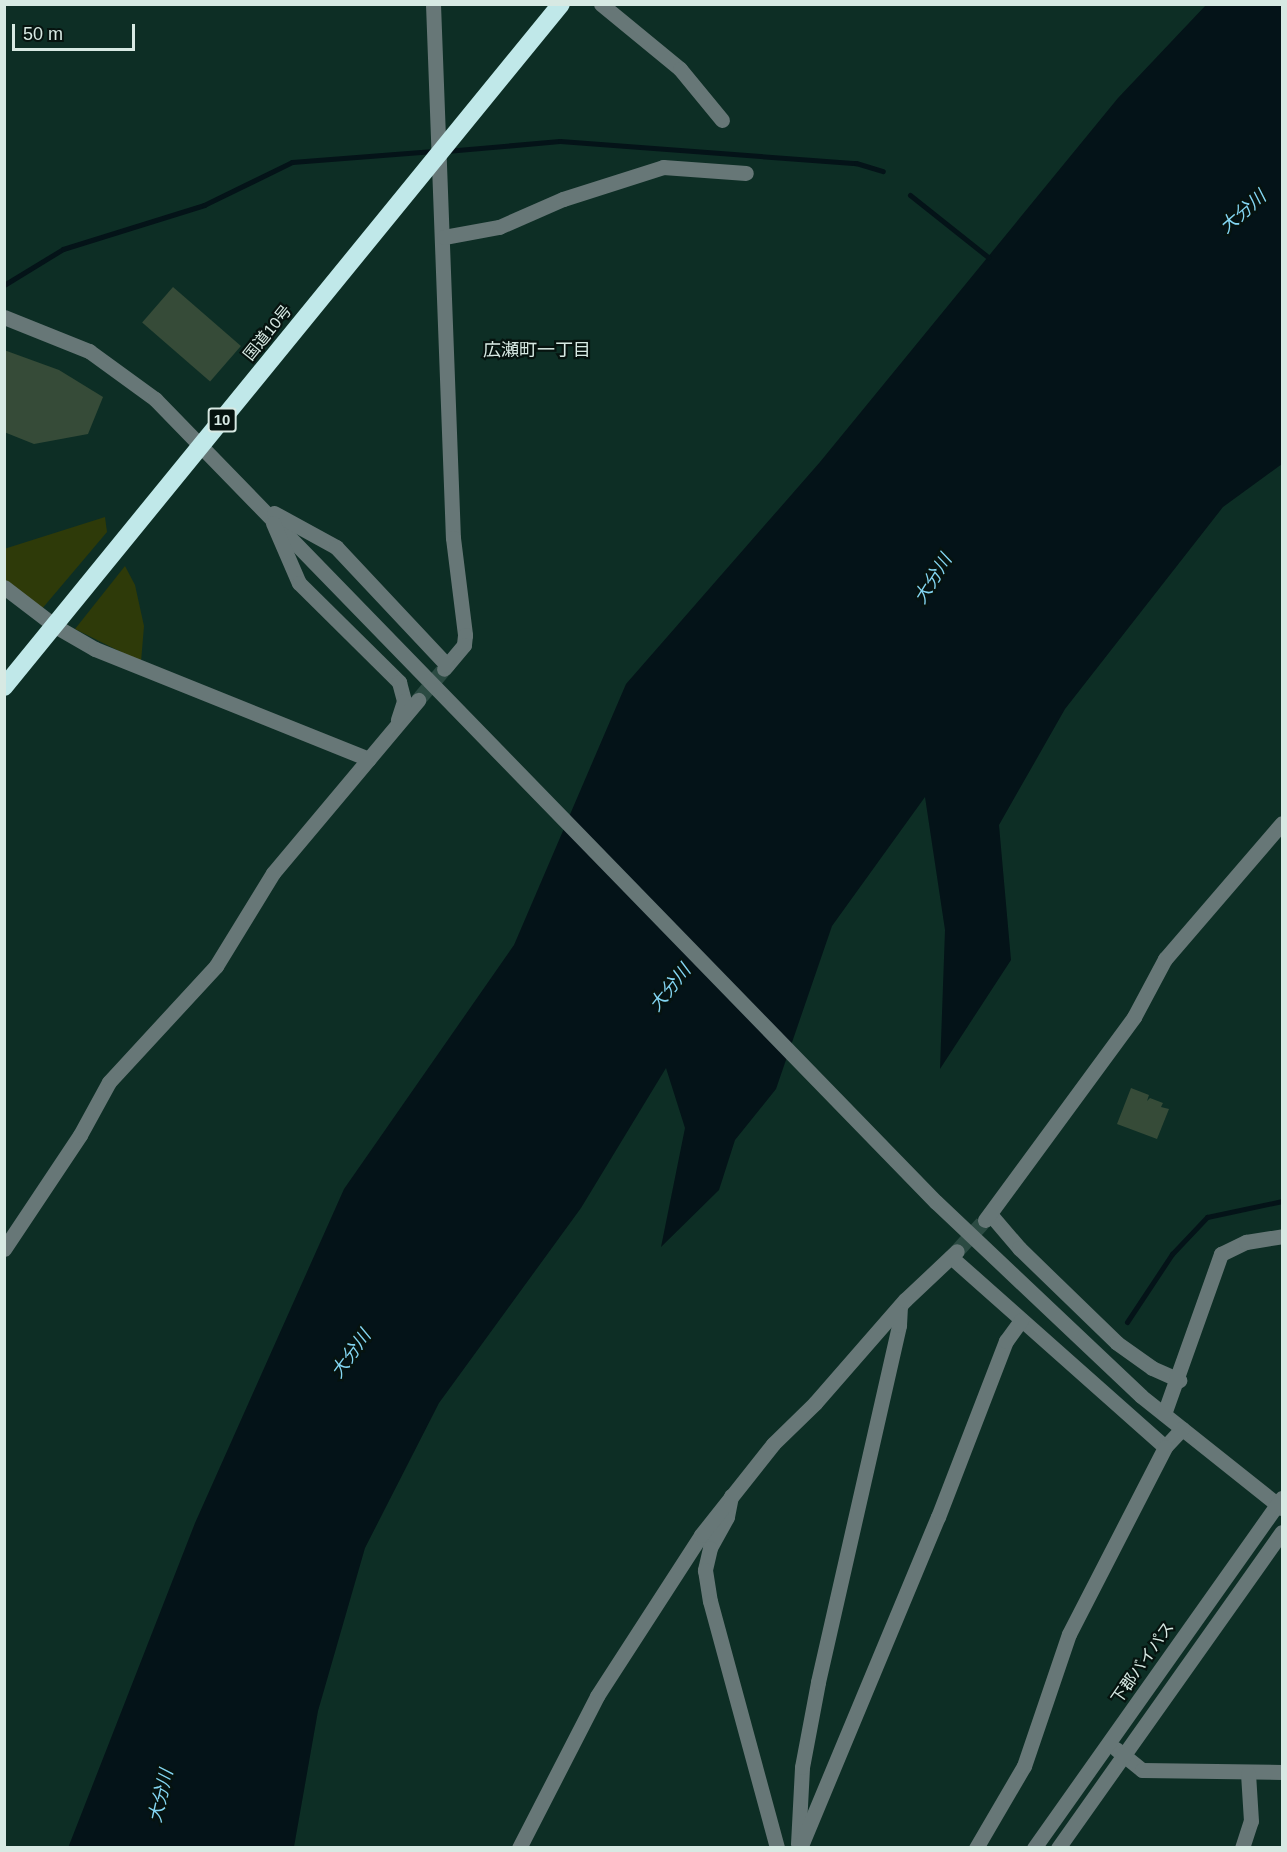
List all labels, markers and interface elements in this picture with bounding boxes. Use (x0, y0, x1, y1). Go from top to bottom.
scale bar (15, 12, 138, 50)
text: 50 m (23, 24, 63, 44)
water label: 大分川 (1216, 186, 1270, 238)
street label: 国道10号 (240, 301, 296, 365)
district label: 広瀬町一丁目 (483, 339, 591, 361)
road number: 10 (207, 408, 237, 432)
water label: 大分川 (910, 550, 956, 608)
water label: 大分川 (645, 960, 695, 1016)
water label: 大分川 (326, 1326, 376, 1382)
street label: 下郡バイパス (1108, 1618, 1178, 1708)
water label: 大分川 (144, 1767, 178, 1825)

